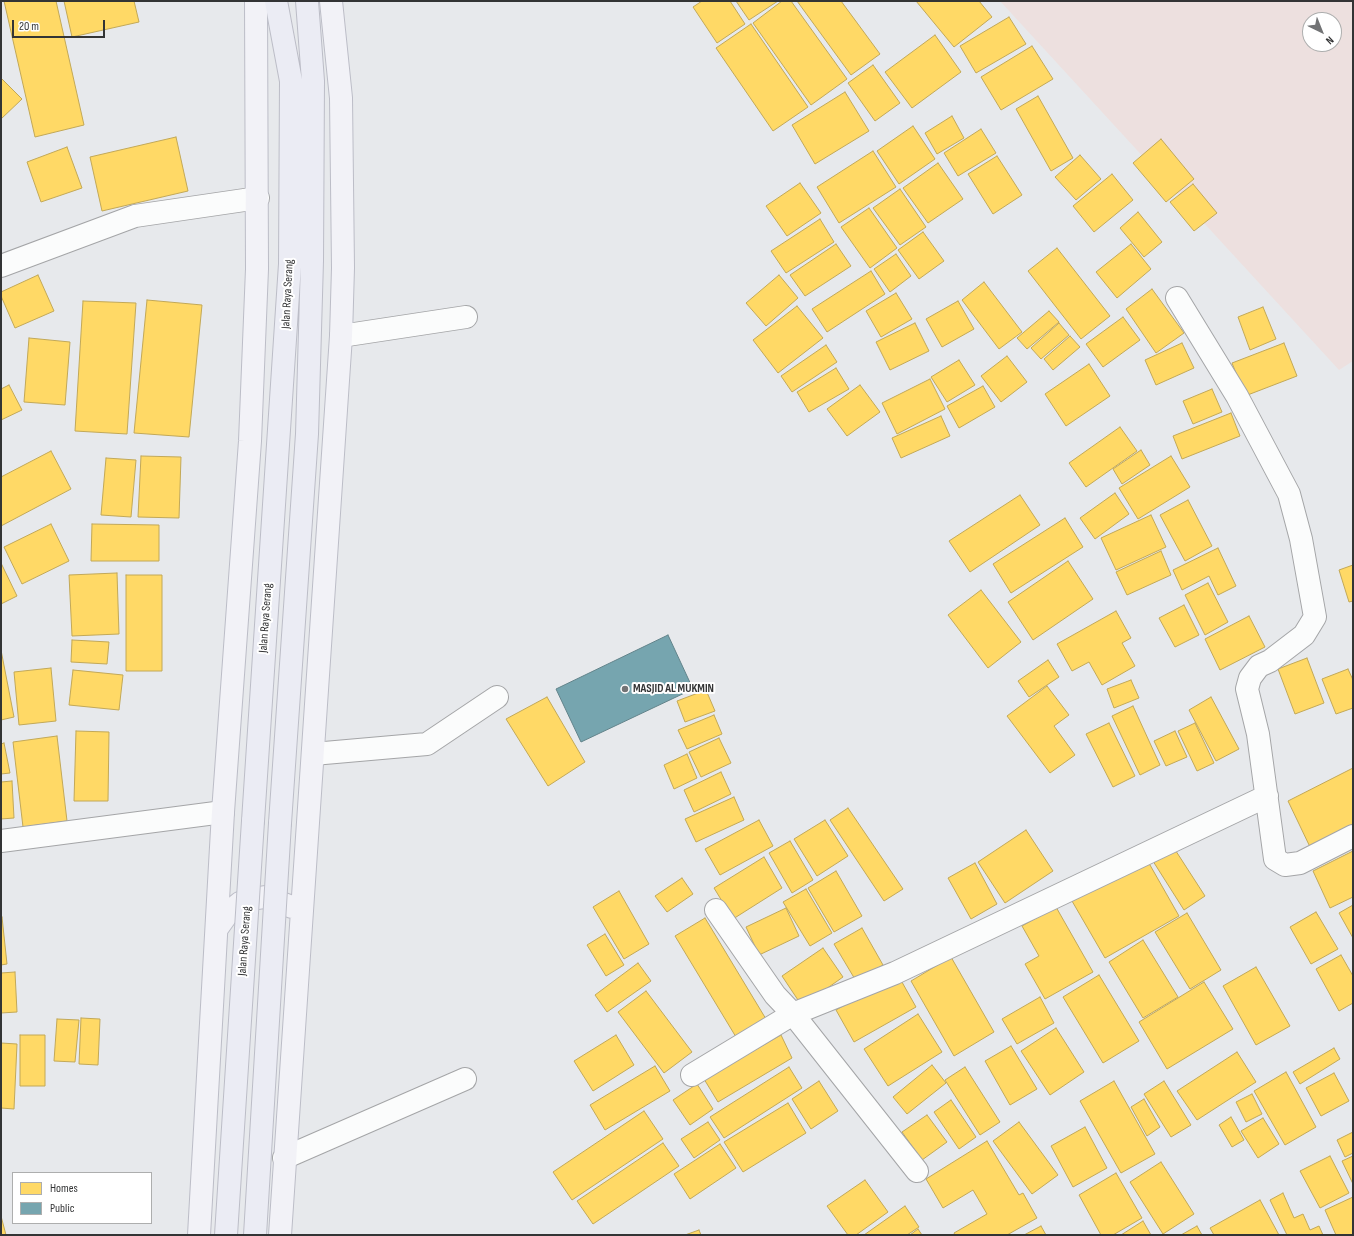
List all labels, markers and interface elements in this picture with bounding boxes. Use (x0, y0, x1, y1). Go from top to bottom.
scale bar (14, 12, 107, 38)
north arrow (1302, 12, 1342, 52)
text: 20 m (19, 19, 39, 34)
text: N (1323, 34, 1336, 47)
street label: Jalan Raya Serang (279, 259, 297, 329)
street label: Jalan Raya Serang (256, 583, 276, 653)
place label: MASJID AL MUKMIN (633, 682, 714, 696)
marker: MASJID AL MUKMIN (620, 684, 630, 694)
street label: Jalan Raya Serang (235, 906, 255, 976)
legend (12, 1172, 152, 1224)
text: Homes (50, 1181, 78, 1196)
text: Public (50, 1201, 75, 1216)

